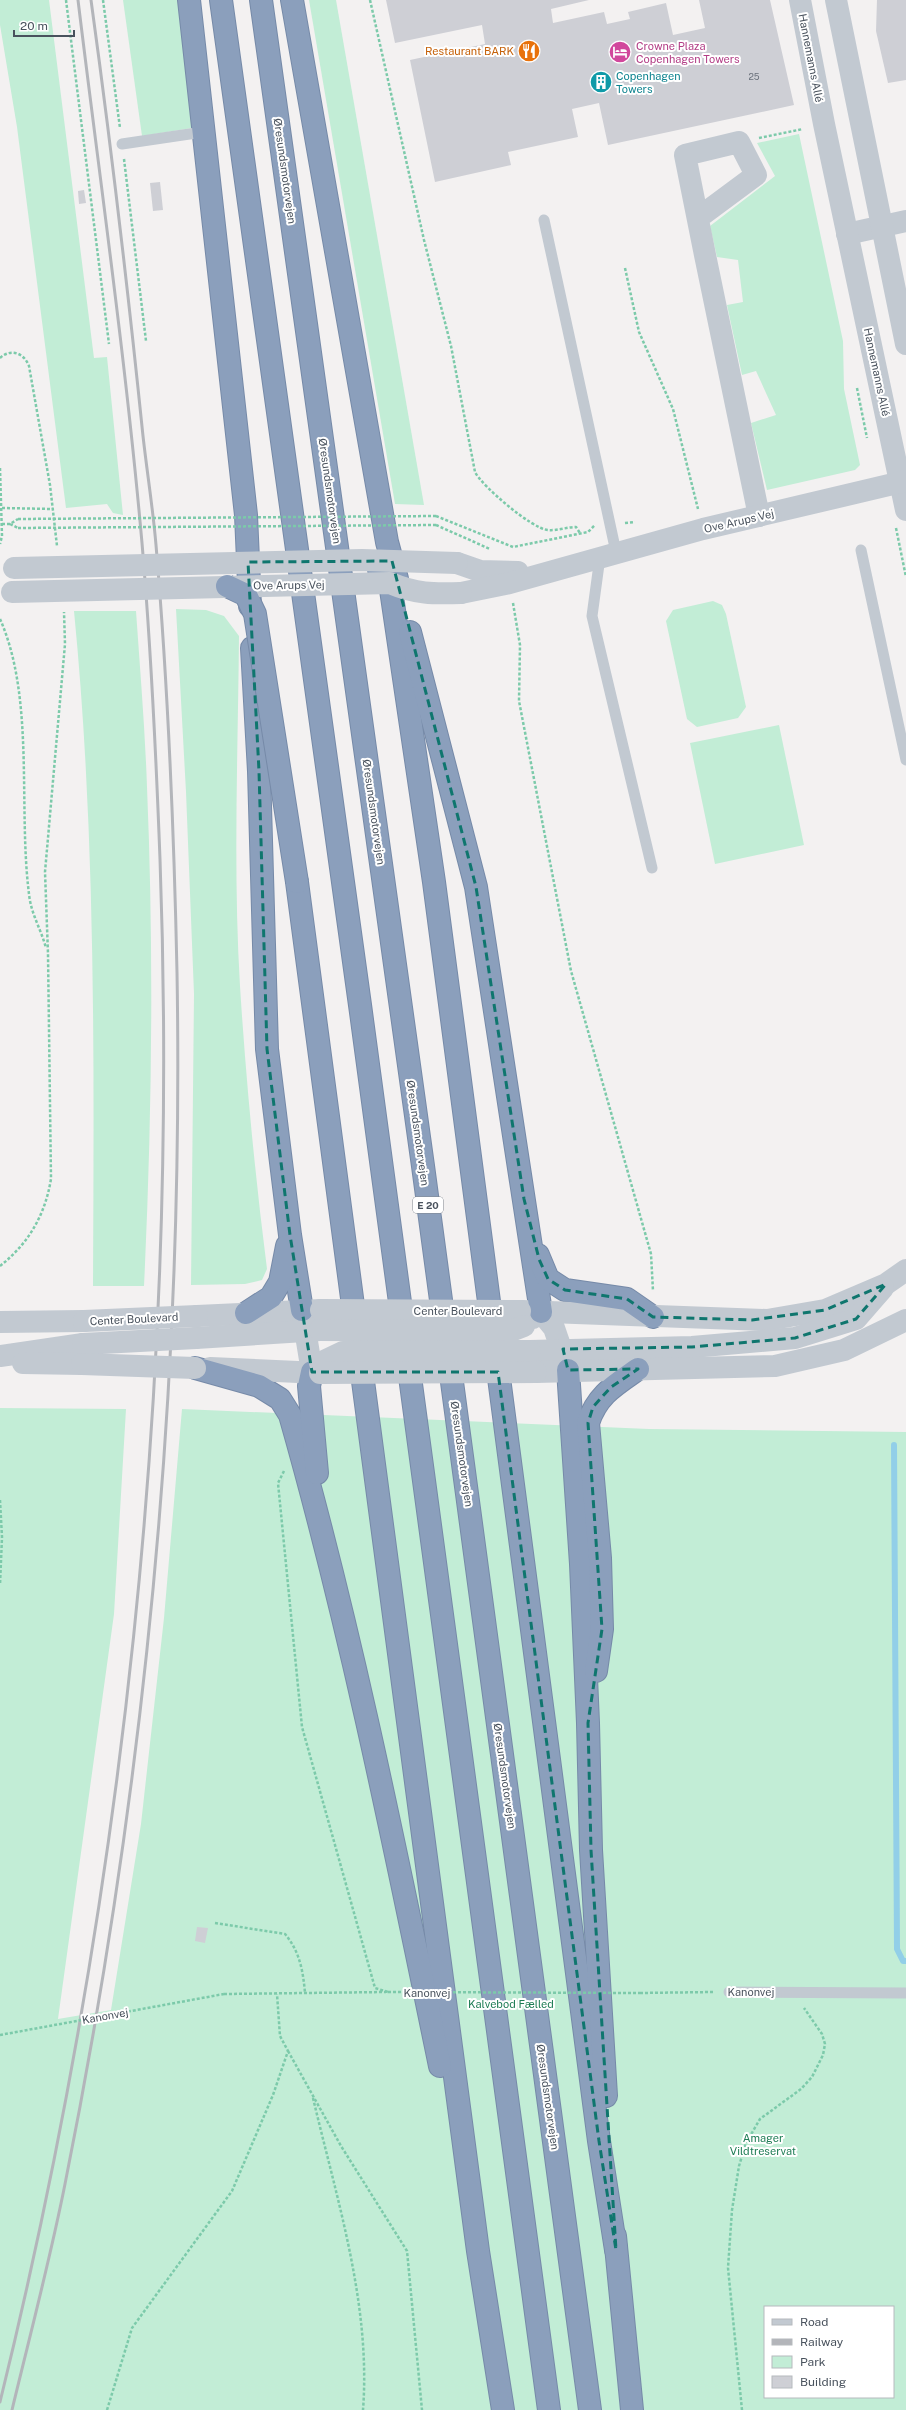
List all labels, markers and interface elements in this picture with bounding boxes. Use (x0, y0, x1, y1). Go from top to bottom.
scale bar (14, 12, 74, 38)
street label: Hannemanns Allé (797, 13, 825, 103)
text: 20 m (20, 19, 48, 33)
restaurant icon: Restaurant BARK (516, 38, 542, 64)
hotel icon: Crowne Plaza Copenhagen Towers (607, 39, 633, 65)
place label: Crowne Plaza Copenhagen Towers (636, 40, 740, 65)
place label: Restaurant BARK (425, 45, 514, 57)
building icon: Copenhagen Towers (588, 69, 614, 95)
place label: Copenhagen Towers (616, 70, 681, 95)
house number: 25 (748, 71, 760, 82)
street label: Øresundsmotorvejen (272, 117, 298, 225)
street label: Hannemanns Allé (862, 327, 892, 417)
street label: Øresundsmotorvejen (317, 437, 343, 545)
street label: Ove Arups Vej (703, 507, 775, 535)
street label: Ove Arups Vej (253, 578, 325, 592)
street label: Øresundsmotorvejen (361, 758, 387, 866)
street label: Øresundsmotorvejen (405, 1079, 431, 1187)
road number: E 20 (413, 1197, 443, 1213)
street label: Center Boulevard (414, 1305, 502, 1317)
street label: Center Boulevard (89, 1311, 179, 1327)
street label: Øresundsmotorvejen (449, 1400, 475, 1508)
street label: Øresundsmotorvejen (492, 1722, 518, 1830)
street label: Kanonvej (728, 1986, 775, 1998)
street label: Kanonvej (404, 1987, 451, 1999)
park label: Kalvebod Fælled (468, 1998, 554, 2010)
street label: Kanonvej (81, 2006, 129, 2026)
street label: Øresundsmotorvejen (535, 2043, 561, 2151)
park label: Amager Vildtreservat (730, 2132, 796, 2157)
legend (764, 2306, 894, 2398)
text: Road (800, 2315, 828, 2329)
text: Railway (800, 2335, 844, 2349)
text: Park (800, 2355, 826, 2369)
text: Building (800, 2375, 846, 2389)

